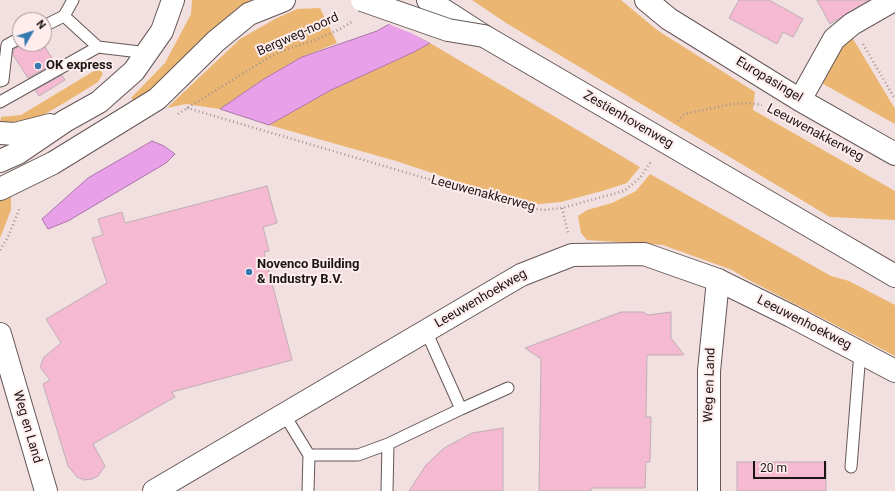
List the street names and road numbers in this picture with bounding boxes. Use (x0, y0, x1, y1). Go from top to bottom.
street label: Bergweg-noord (255, 10, 341, 60)
street label: Europasingel (733, 54, 805, 106)
street label: Zestienhovenweg (580, 88, 676, 152)
street label: Leeuwenakkerweg (764, 101, 866, 165)
street label: Leeuwenakkerweg (429, 173, 537, 215)
street label: Leeuwenhoekweg (432, 266, 530, 332)
street label: Leeuwenhoekweg (754, 292, 854, 354)
street label: Weg en Land (701, 347, 719, 423)
street label: Weg en Land (9, 389, 45, 465)

